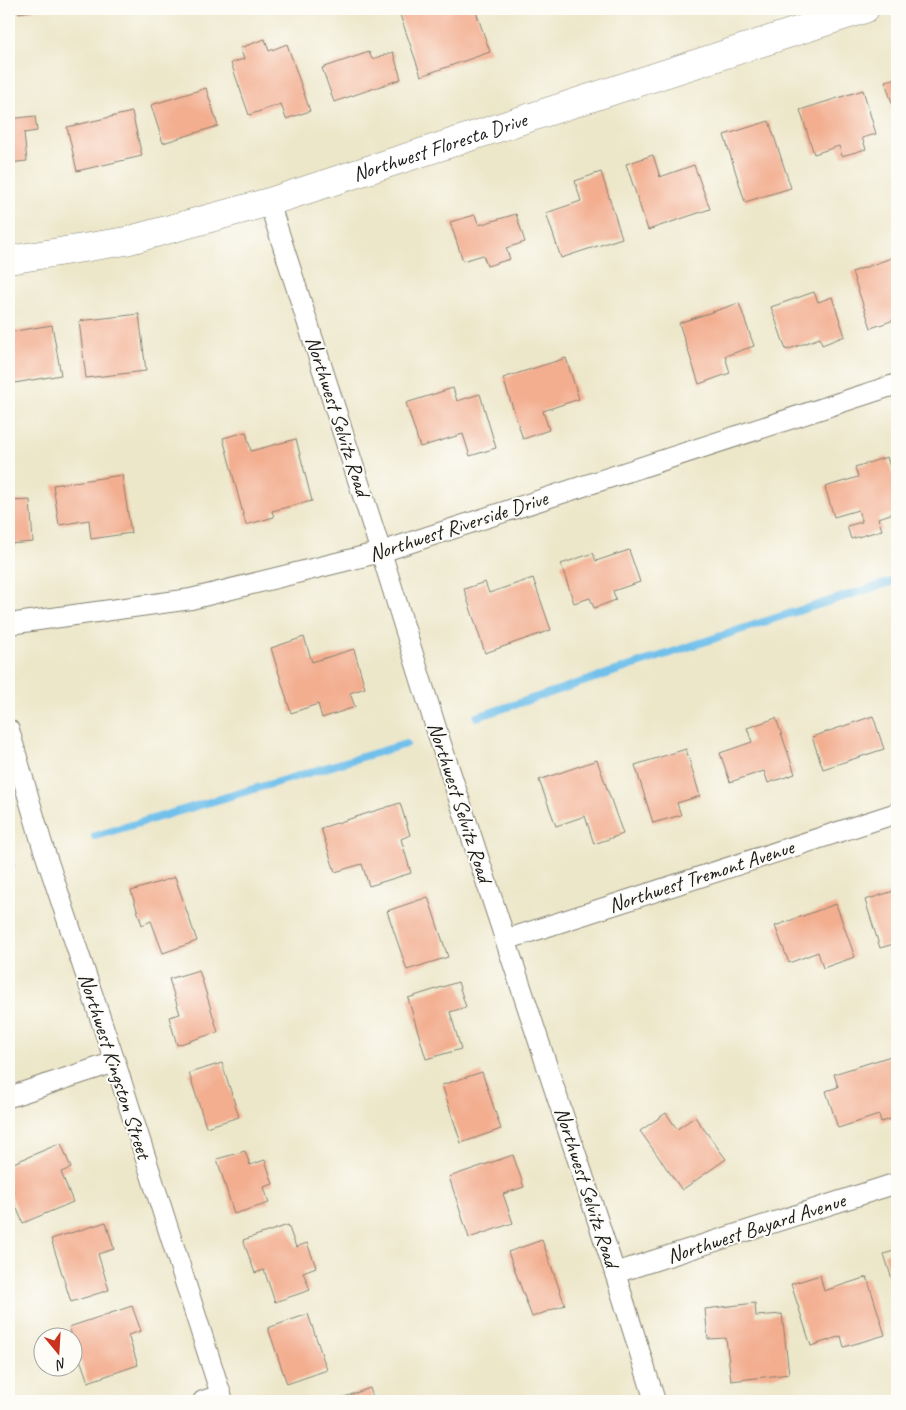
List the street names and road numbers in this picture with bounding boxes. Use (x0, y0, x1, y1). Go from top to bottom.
street label: Northwest Floresta Drive (349, 106, 532, 187)
street label: Northwest Selvitz Road (300, 333, 377, 503)
street label: Northwest Riverside Drive (365, 485, 552, 567)
street label: Northwest Selvitz Road (422, 719, 499, 889)
street label: Northwest Tremont Avenue (605, 833, 799, 918)
street label: Northwest Kingston Street (73, 970, 158, 1164)
street label: Northwest Selvitz Road (549, 1104, 626, 1274)
street label: Northwest Bayard Avenue (664, 1186, 850, 1269)

